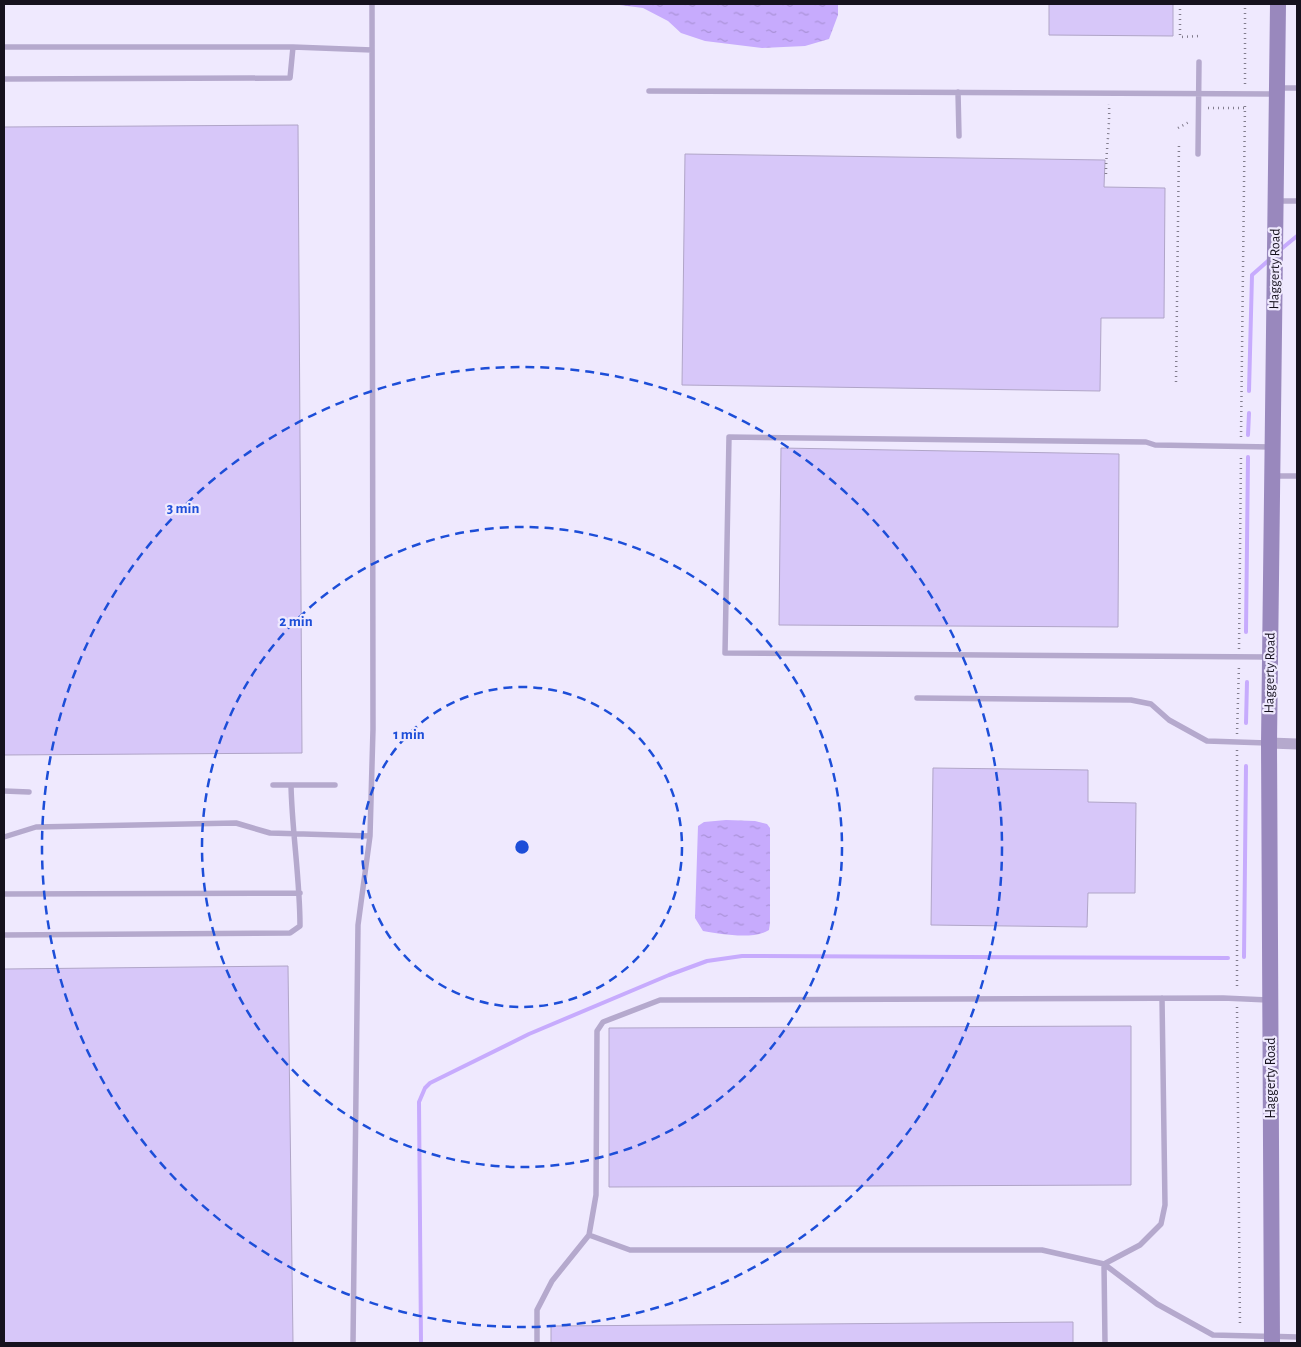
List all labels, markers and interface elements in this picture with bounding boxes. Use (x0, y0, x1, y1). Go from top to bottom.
street label: Haggerty Road (1267, 228, 1283, 310)
text: 3 min (167, 501, 199, 516)
text: 2 min (279, 614, 313, 629)
street label: Haggerty Road (1262, 632, 1278, 714)
text: 1 min (393, 727, 425, 742)
centre of rings (513, 838, 531, 856)
street label: Haggerty Road (1264, 1038, 1278, 1118)

